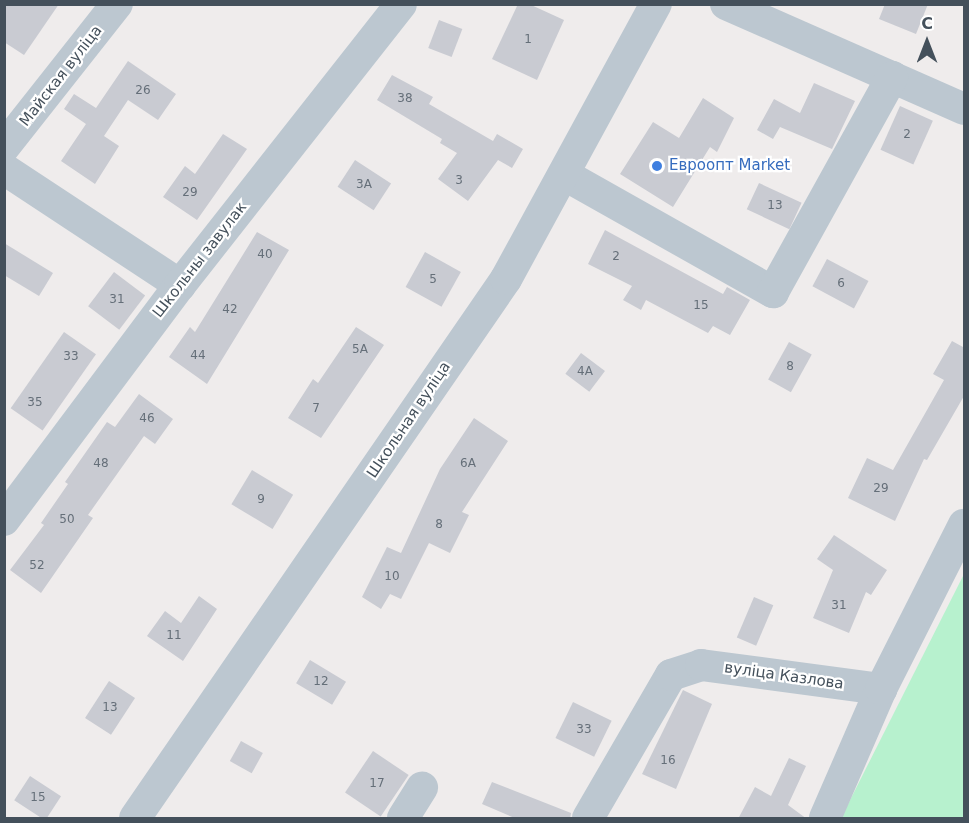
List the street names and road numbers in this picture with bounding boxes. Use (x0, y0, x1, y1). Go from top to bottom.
street label: Майская вуліца (16, 22, 106, 130)
street label: Школьны завулак (149, 199, 251, 321)
street label: Школьная вуліца (363, 358, 455, 482)
street label: вуліца Казлова (723, 659, 845, 693)

